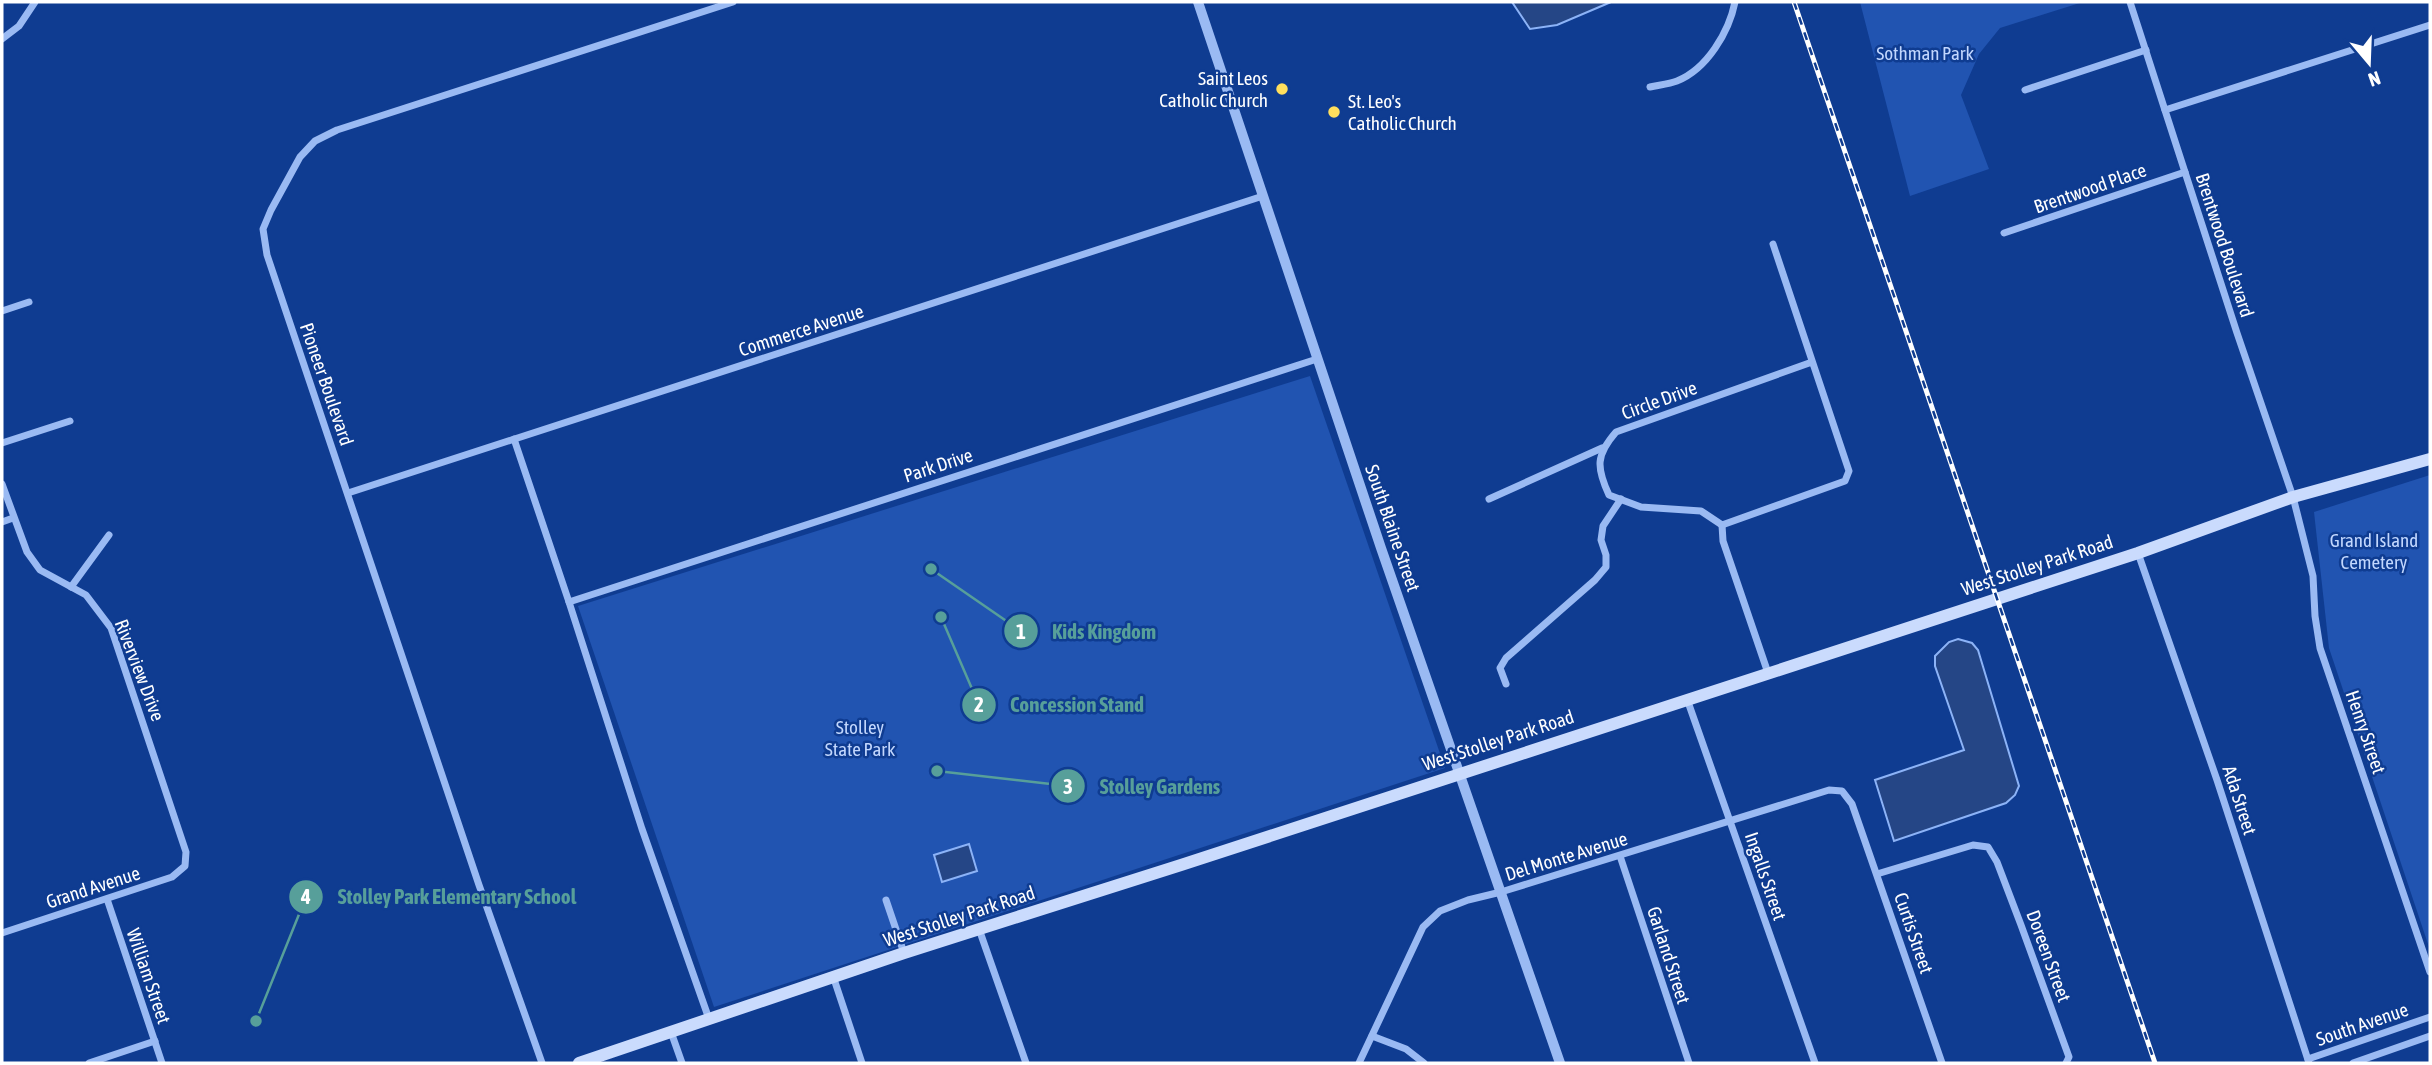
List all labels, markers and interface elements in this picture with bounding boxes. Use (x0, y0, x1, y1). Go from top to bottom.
north arrow (2334, 28, 2404, 98)
park label: Sothman Park (1876, 42, 1974, 64)
place label: Saint Leos Catholic Church (1159, 67, 1268, 111)
text: N (2366, 67, 2383, 91)
marker: Saint Leos Catholic Church (1274, 81, 1290, 97)
place label: St. Leo's Catholic Church (1348, 90, 1457, 134)
marker: St. Leo's Catholic Church (1326, 104, 1342, 120)
street label: Brentwood Place (2031, 158, 2149, 218)
street label: Brentwood Boulevard (2191, 170, 2259, 320)
street label: Commerce Avenue (736, 299, 866, 361)
street label: Pioneer Boulevard (296, 320, 358, 448)
street label: Circle Drive (1618, 376, 1700, 424)
street label: Park Drive (901, 444, 975, 486)
street label: South Blaine Street (1361, 462, 1425, 594)
park label: Grand Island Cemetery (2330, 529, 2418, 573)
street label: West Stolley Park Road (1958, 530, 2116, 600)
callout: Kids Kingdom (1003, 610, 1170, 652)
street label: Riverview Drive (111, 616, 169, 724)
text: 1 (1016, 619, 1026, 643)
text: Kids Kingdom (1052, 619, 1156, 643)
callout: Concession Stand (961, 684, 1158, 726)
street label: Henry Street (2342, 687, 2390, 777)
text: 2 (974, 692, 984, 716)
text: Concession Stand (1010, 692, 1144, 716)
street label: West Stolley Park Road (1419, 705, 1577, 775)
park label: Stolley State Park (825, 716, 896, 760)
street label: Ada Street (2218, 763, 2262, 837)
callout: Stolley Gardens (1050, 765, 1234, 807)
text: 3 (1063, 774, 1073, 798)
text: Stolley Gardens (1100, 774, 1221, 798)
street label: Del Monte Avenue (1502, 827, 1630, 885)
street label: Ingalls Street (1741, 829, 1791, 923)
street label: Grand Avenue (43, 861, 143, 913)
callout: Stolley Park Elementary School (289, 876, 590, 918)
street label: West Stolley Park Road (880, 881, 1038, 951)
text: 4 (300, 884, 311, 908)
text: Stolley Park Elementary School (338, 884, 577, 908)
street label: Curtis Street (1890, 890, 1938, 976)
street label: Garland Street (1643, 904, 1695, 1006)
street label: Doreen Street (2022, 907, 2076, 1005)
street label: William Street (122, 925, 176, 1027)
street label: South Avenue (2313, 998, 2411, 1050)

